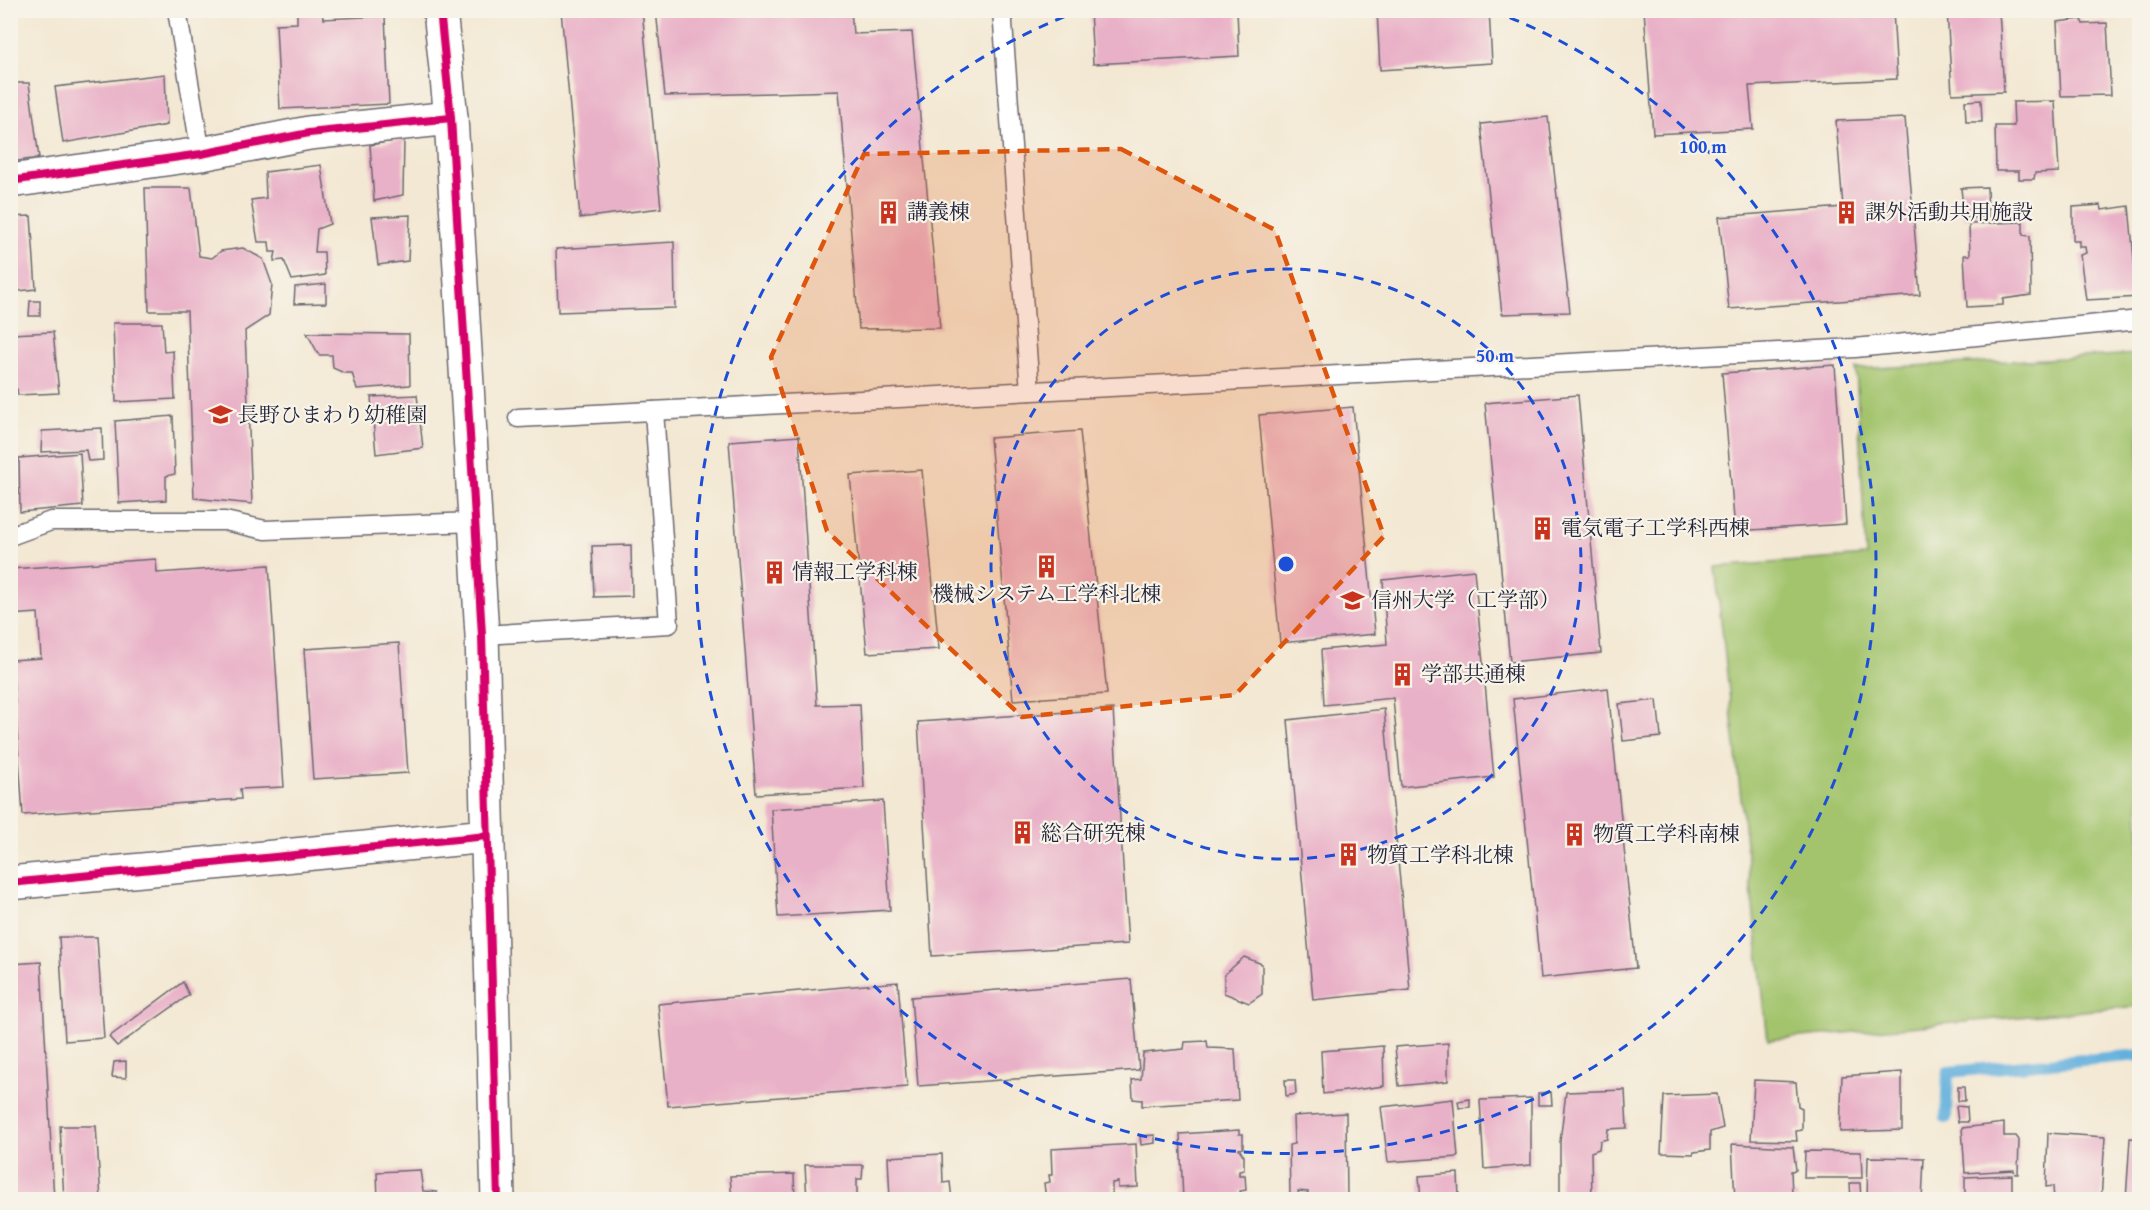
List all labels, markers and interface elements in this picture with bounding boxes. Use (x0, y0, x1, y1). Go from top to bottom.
text: 100 m (1679, 133, 1727, 160)
place label: 講義棟 (907, 196, 970, 227)
place label: 課外活動共用施設 (1865, 196, 2033, 227)
building icon: 講義棟 (876, 199, 902, 225)
building icon: 課外活動共用施設 (1834, 199, 1860, 225)
text: 50 m (1476, 342, 1515, 369)
place label: 長野ひまわり幼稚園 (238, 399, 427, 430)
school or university icon: 長野ひまわり幼稚園 (207, 402, 233, 428)
place label: 電気電子工学科西棟 (1561, 512, 1750, 543)
building icon: 電気電子工学科西棟 (1530, 515, 1556, 541)
building icon: 機械システム工学科北棟 (1034, 553, 1060, 579)
centre of rings (1276, 554, 1296, 574)
place label: 情報工学科棟 (792, 556, 918, 587)
building icon: 情報工学科棟 (761, 559, 787, 585)
place label: 機械システム工学科北棟 (933, 578, 1161, 609)
place label: 信州大学（工学部） (1371, 584, 1560, 615)
school or university icon: 信州大学（工学部） (1340, 587, 1366, 613)
place label: 学部共通棟 (1421, 658, 1526, 689)
building icon: 学部共通棟 (1390, 661, 1416, 687)
place label: 総合研究棟 (1041, 817, 1146, 848)
place label: 物質工学科南棟 (1593, 818, 1740, 849)
building icon: 総合研究棟 (1010, 820, 1036, 846)
building icon: 物質工学科南棟 (1562, 821, 1588, 847)
place label: 物質工学科北棟 (1367, 839, 1514, 870)
building icon: 物質工学科北棟 (1336, 842, 1362, 868)

